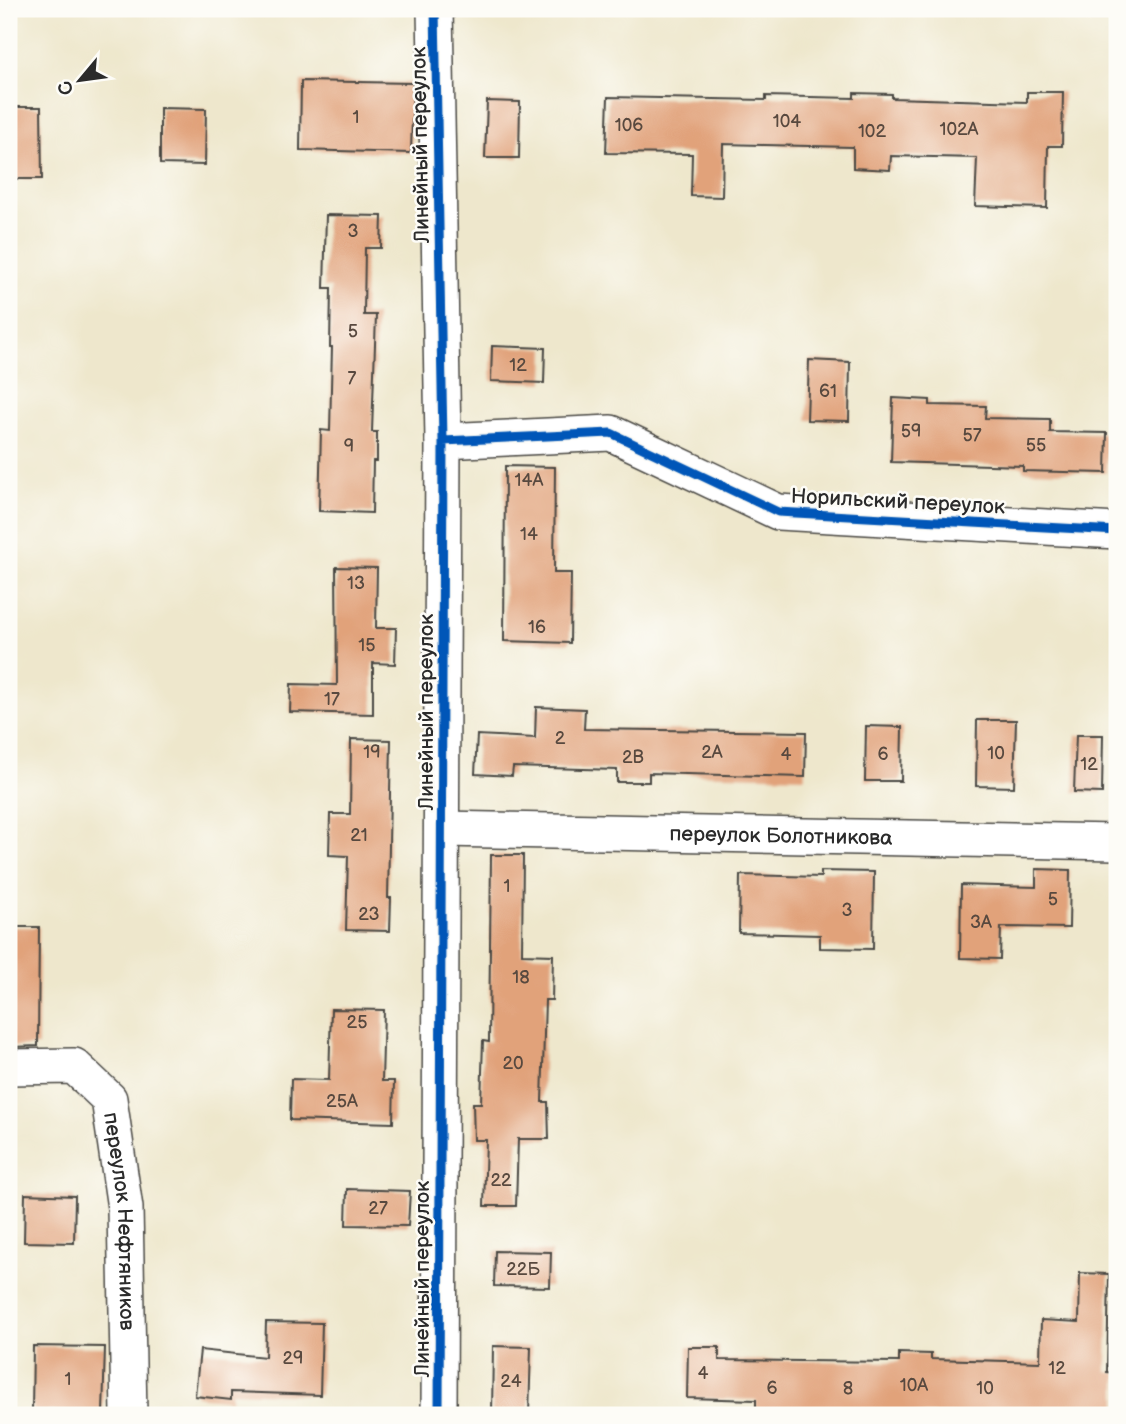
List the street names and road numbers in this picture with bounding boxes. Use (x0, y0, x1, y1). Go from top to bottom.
street label: Линейный переулок (406, 47, 435, 244)
street label: Норильский переулок (790, 483, 1006, 520)
street label: Линейный переулок (414, 614, 439, 811)
street label: переулок Болотникова (669, 821, 893, 851)
street label: переулок Нефтяников (98, 1110, 139, 1331)
street label: Линейный переулок (410, 1181, 435, 1378)

